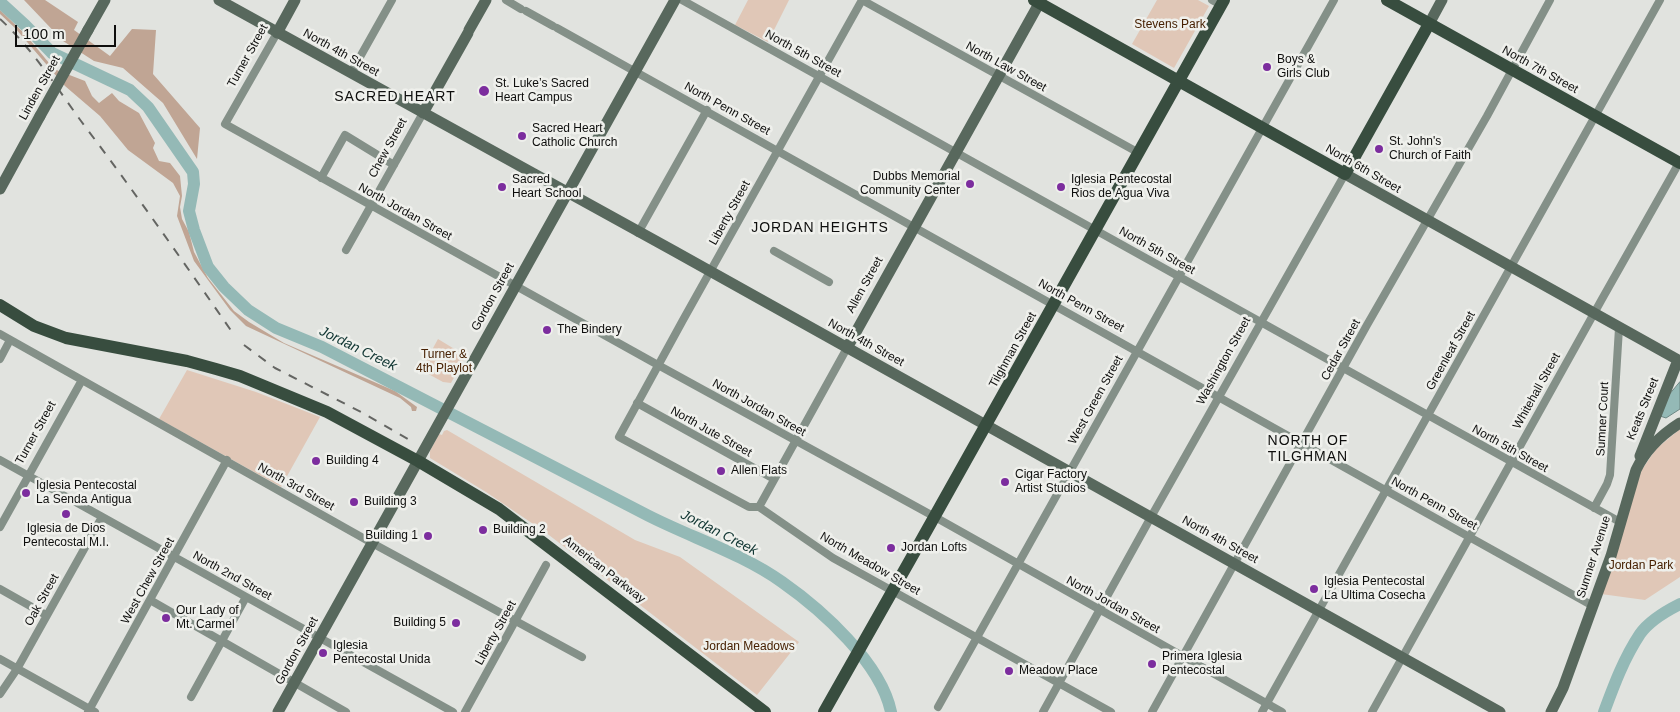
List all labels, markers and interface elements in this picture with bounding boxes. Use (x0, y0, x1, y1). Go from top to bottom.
scale bar (18, 15, 119, 47)
park label: Stevens Park (1134, 18, 1206, 32)
street label: Turner Street (225, 22, 271, 90)
text: 100 m (23, 25, 65, 42)
street label: North 4th Street (300, 26, 382, 80)
street label: North 5th Street (762, 27, 844, 81)
street label: North Law Street (963, 39, 1049, 95)
street label: North 7th Street (1499, 43, 1581, 97)
street label: Linden Street (16, 53, 64, 123)
place label: Boys & Girls Club (1277, 53, 1330, 81)
marker: Boys & Girls Club (1261, 61, 1273, 73)
place label: St. Luke’s Sacred Heart Campus (495, 77, 589, 105)
street label: North Penn Street (682, 79, 772, 139)
marker: St. Luke’s Sacred Heart Campus (477, 84, 491, 98)
district label: SACRED HEART (333, 89, 457, 105)
street label: Chew Street (366, 116, 410, 180)
place label: Sacred Heart Catholic Church (532, 122, 617, 150)
marker: Sacred Heart Catholic Church (516, 130, 528, 142)
place label: St. John's Church of Faith (1389, 135, 1471, 163)
street label: North 6th Street (1323, 142, 1403, 196)
marker: St. John's Church of Faith (1373, 143, 1385, 155)
place label: Dubbs Memorial Community Center (860, 170, 960, 198)
place label: Sacred Heart School (512, 173, 581, 201)
place label: Iglesia Pentecostal Rios de Agua Viva (1071, 173, 1172, 201)
street label: Liberty Street (706, 178, 754, 248)
marker: Dubbs Memorial Community Center (964, 178, 976, 190)
street label: North Jordan Street (356, 180, 454, 244)
marker: Sacred Heart School (496, 181, 508, 193)
marker: Iglesia Pentecostal Rios de Agua Viva (1055, 181, 1067, 193)
district label: JORDAN HEIGHTS (749, 220, 891, 236)
street label: North 5th Street (1116, 224, 1198, 278)
street label: Allen Street (844, 254, 886, 316)
street label: Gordon Street (468, 261, 518, 333)
street label: North Penn Street (1036, 276, 1126, 336)
street label: Greenleaf Street (1423, 309, 1479, 393)
street label: Tilghman Street (986, 310, 1040, 390)
street label: Washington Street (1194, 315, 1254, 407)
street label: North 4th Street (825, 316, 907, 370)
street label: Cedar Street (1318, 317, 1364, 383)
water label: Jordan Creek (317, 323, 399, 375)
place label: The Bindery (557, 323, 622, 337)
marker: The Bindery (541, 324, 553, 336)
park label: Turner & 4th Playlot (416, 348, 472, 376)
street label: Whitehall Street (1510, 350, 1564, 432)
street label: West Green Street (1066, 353, 1126, 447)
street label: North Jordan Street (710, 376, 808, 440)
street label: Keats Street (1624, 376, 1662, 442)
street label: Sumner Court (1594, 381, 1612, 457)
street label: Turner Street (13, 399, 59, 467)
street label: North Jute Street (668, 404, 754, 460)
street label: North 5th Street (1469, 422, 1551, 476)
district label: NORTH OF TILGHMAN (1267, 433, 1349, 466)
place label: Building 4 (326, 454, 379, 468)
marker: Building 4 (310, 455, 322, 467)
street label: North 3rd Street (255, 460, 337, 514)
place label: Allen Flats (731, 464, 787, 478)
marker: Allen Flats (715, 465, 727, 477)
place label: Cigar Factory Artist Studios (1015, 468, 1087, 496)
street label: North Penn Street (1389, 474, 1479, 534)
marker: Cigar Factory Artist Studios (999, 476, 1011, 488)
place label: Iglesia Pentecostal La Senda Antigua (36, 479, 137, 507)
marker: Iglesia Pentecostal La Senda Antigua (20, 487, 32, 499)
place label: Building 3 (364, 495, 417, 509)
marker: Building 3 (348, 496, 360, 508)
water label: Jordan Creek (678, 506, 760, 560)
marker: Iglesia de Dios Pentecostal M.I. (60, 508, 72, 520)
street label: North 4th Street (1179, 513, 1261, 567)
street label: Sumner Avenue (1574, 514, 1614, 600)
place label: Iglesia de Dios Pentecostal M.I. (23, 522, 109, 550)
place label: Building 2 (493, 523, 546, 537)
marker: Building 2 (477, 524, 489, 536)
place label: Building 1 (365, 529, 418, 543)
street label: North Meadow Street (817, 529, 923, 599)
marker: Building 1 (422, 530, 434, 542)
street label: American Parkway (560, 534, 648, 606)
street label: West Chew Street (118, 535, 178, 627)
place label: Jordan Lofts (901, 541, 967, 555)
marker: Jordan Lofts (885, 542, 897, 554)
street label: North 2nd Street (190, 548, 274, 604)
park label: Jordan Park (1609, 559, 1673, 573)
street label: Oak Street (22, 571, 62, 629)
street label: North Jordan Street (1064, 573, 1162, 637)
place label: Iglesia Pentecostal La Ultima Cosecha (1324, 575, 1425, 603)
marker: Iglesia Pentecostal La Ultima Cosecha (1308, 583, 1320, 595)
street label: Liberty Street (472, 598, 520, 668)
place label: Our Lady of Mt. Carmel (176, 604, 239, 632)
marker: Our Lady of Mt. Carmel (160, 612, 172, 624)
street label: Gordon Street (272, 615, 322, 687)
place label: Building 5 (393, 616, 446, 630)
marker: Building 5 (450, 617, 462, 629)
place label: Iglesia Pentecostal Unida (333, 639, 430, 667)
park label: Jordan Meadows (703, 640, 795, 654)
marker: Iglesia Pentecostal Unida (317, 647, 329, 659)
place label: Primera Iglesia Pentecostal (1162, 650, 1242, 678)
marker: Primera Iglesia Pentecostal (1146, 658, 1158, 670)
place label: Meadow Place (1019, 664, 1098, 678)
marker: Meadow Place (1003, 665, 1015, 677)

